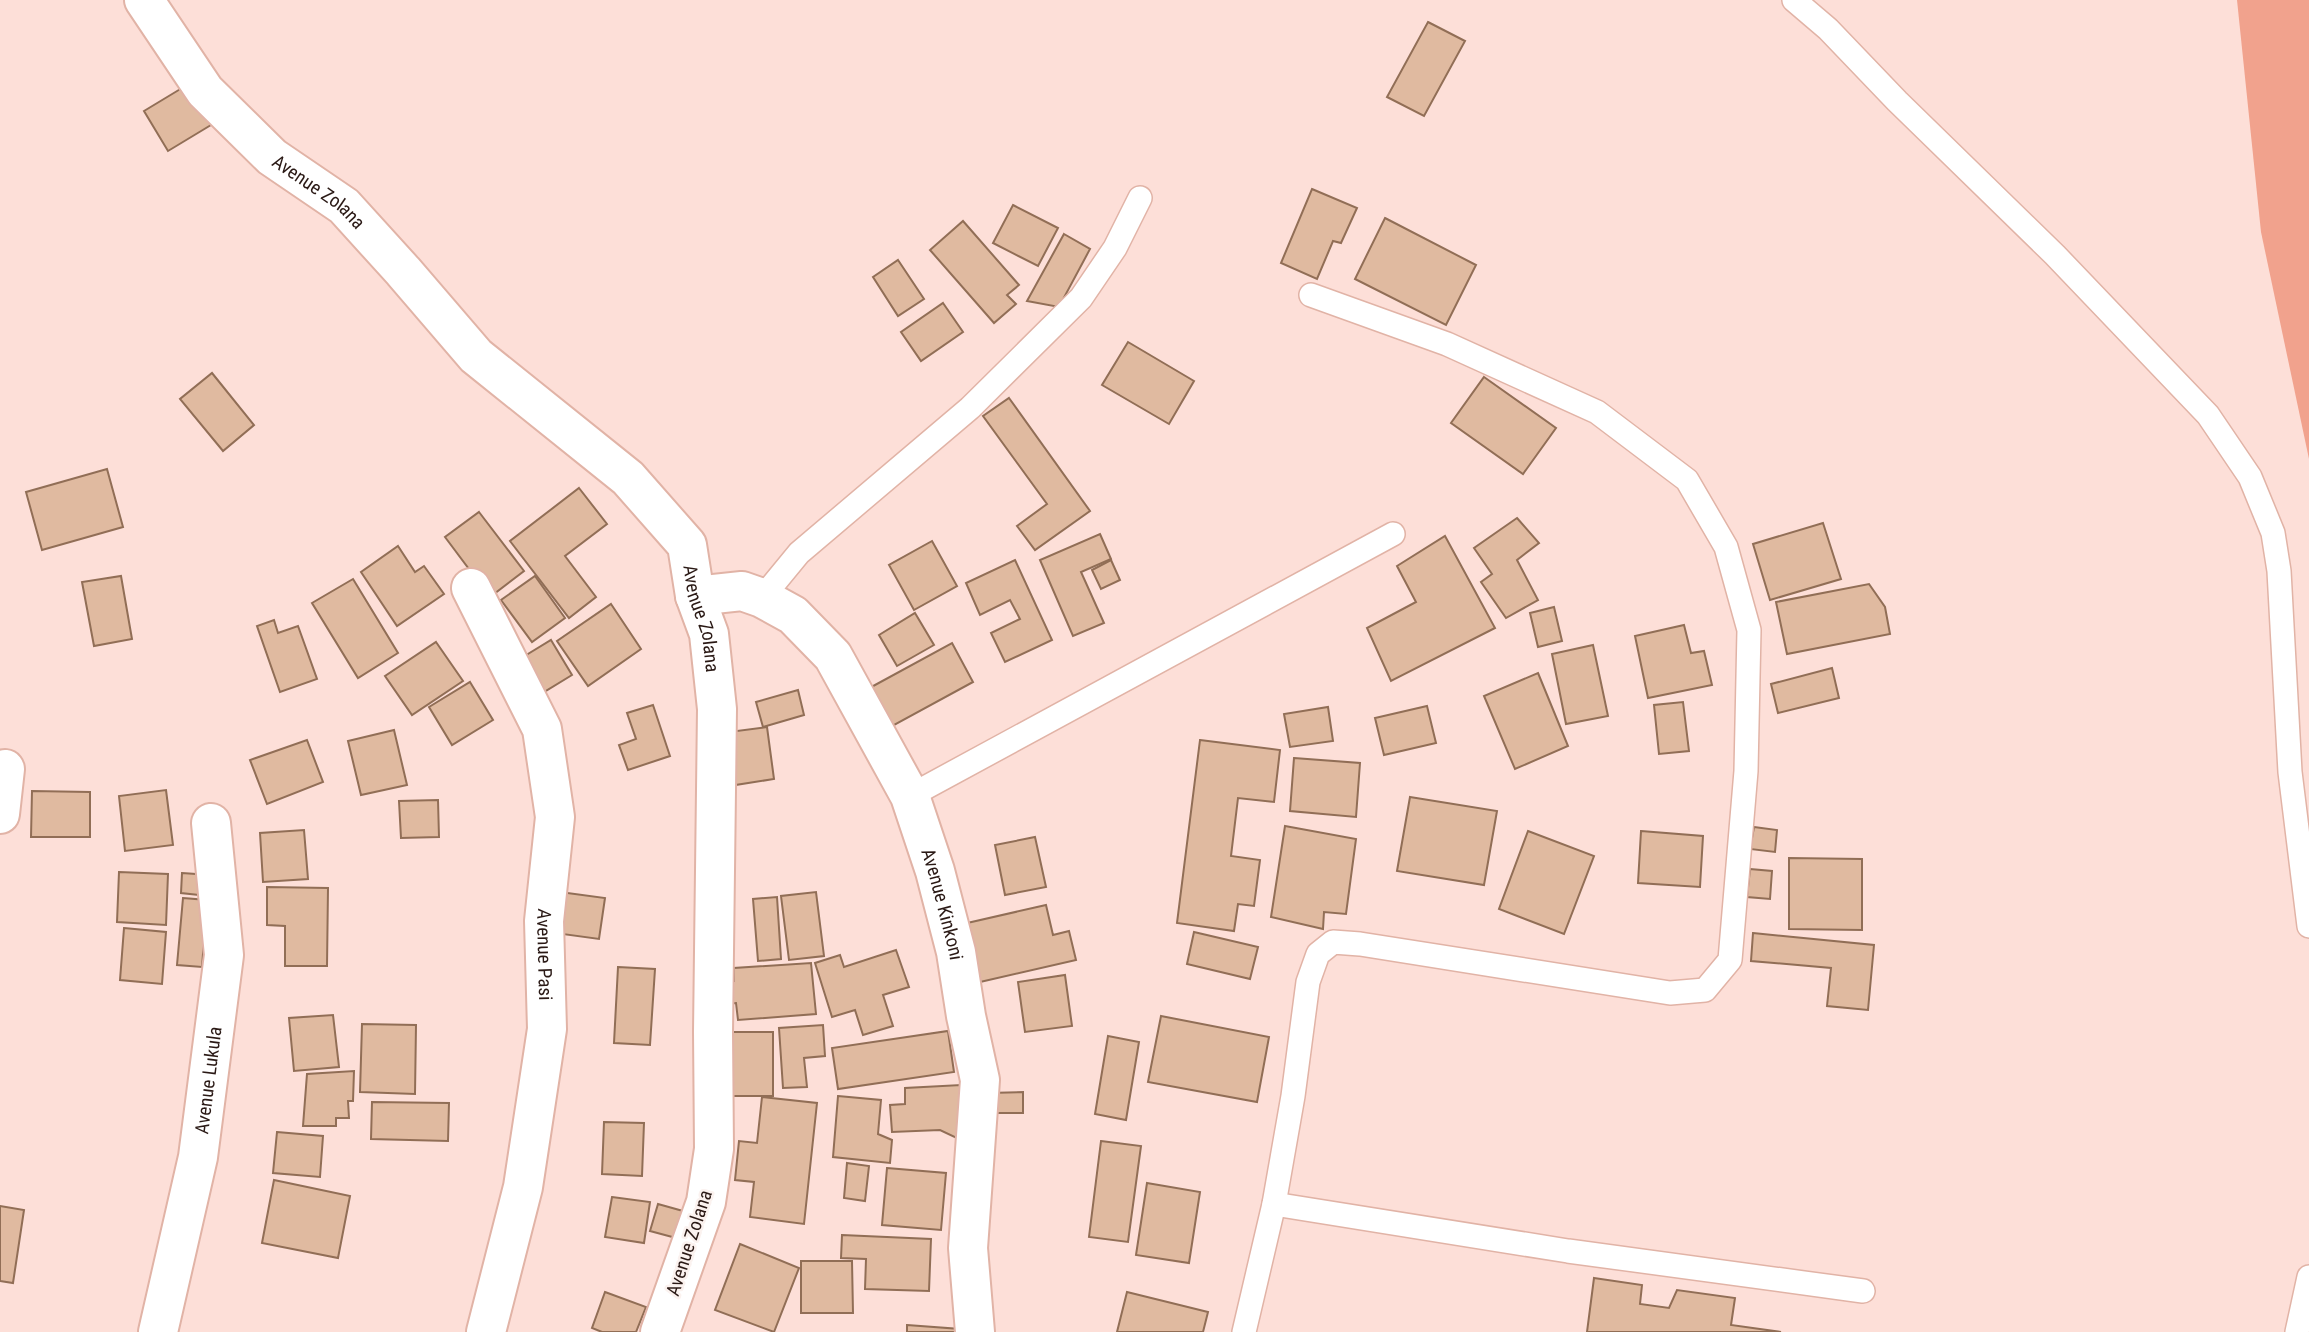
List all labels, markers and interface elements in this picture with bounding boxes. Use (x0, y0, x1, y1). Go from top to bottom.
street label: Avenue Zolana (268, 149, 370, 233)
street label: Avenue Zolana (679, 563, 724, 673)
street label: Avenue Kinkoni (917, 845, 969, 961)
street label: Avenue Pasi (532, 908, 558, 1001)
street label: Avenue Lukula (190, 1025, 226, 1135)
street label: Avenue Zolana (661, 1187, 717, 1299)

